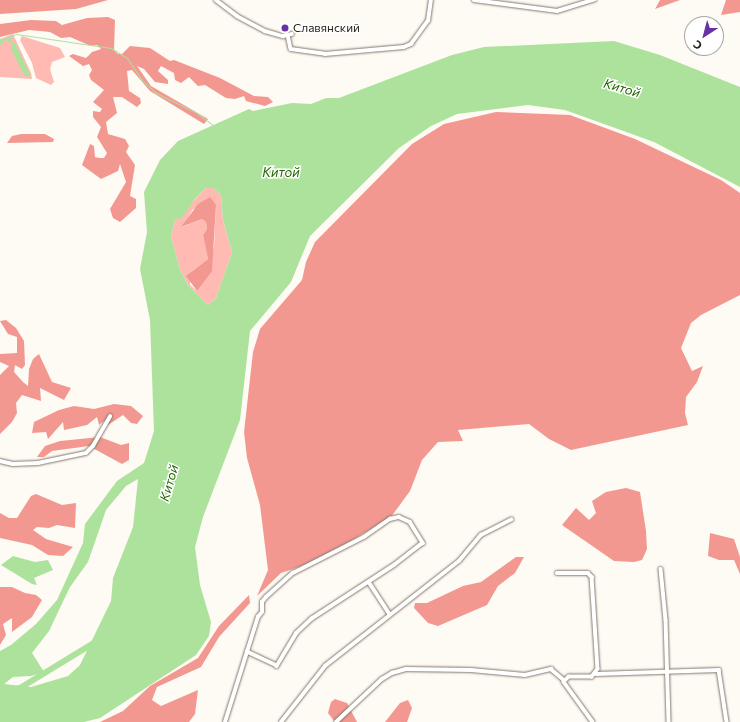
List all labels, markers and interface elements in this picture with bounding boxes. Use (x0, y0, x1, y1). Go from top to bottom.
north arrow (684, 16, 724, 56)
place label: Славянский (293, 21, 360, 35)
marker: Славянский (280, 23, 290, 33)
text: С (690, 38, 704, 53)
water label: Китой (602, 75, 642, 101)
water label: Китой (262, 164, 300, 180)
water label: Китой (156, 463, 182, 503)

